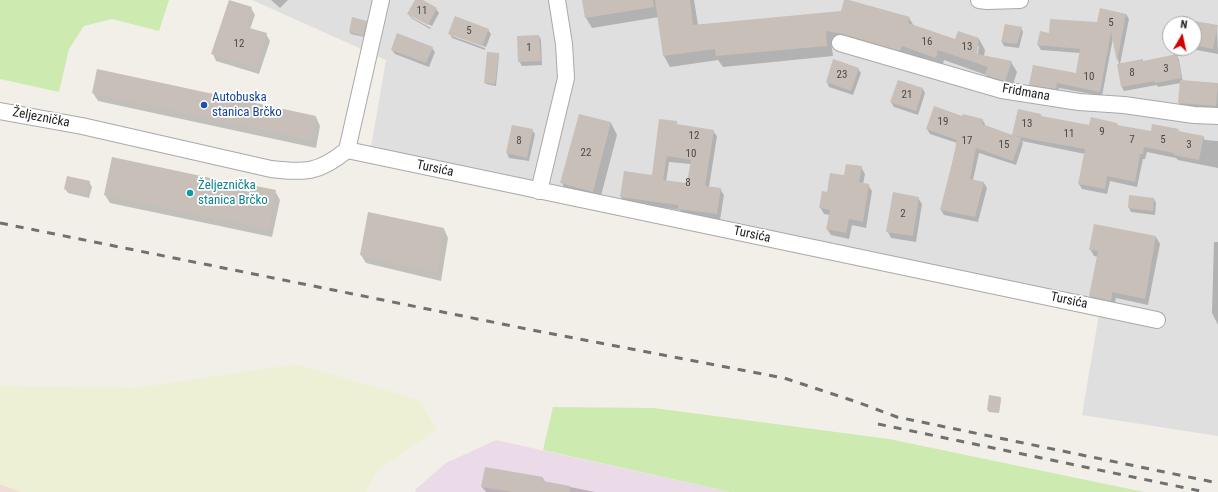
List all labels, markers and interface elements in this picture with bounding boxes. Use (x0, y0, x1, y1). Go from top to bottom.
house number: 11 (417, 4, 427, 18)
house number: 5 (1108, 16, 1114, 30)
north arrow (1162, 16, 1202, 56)
text: N (1179, 18, 1188, 32)
house number: 5 (466, 24, 472, 38)
house number: 16 (922, 35, 932, 49)
house number: 12 (234, 37, 244, 51)
house number: 13 (962, 40, 972, 54)
house number: 1 (526, 41, 532, 55)
house number: 3 (1163, 62, 1169, 76)
house number: 8 (1129, 66, 1135, 80)
house number: 23 (837, 68, 847, 82)
house number: 10 (1084, 70, 1094, 84)
street label: Fridmana (1001, 81, 1051, 105)
house number: 21 (902, 88, 912, 102)
place label: Autobuska stanica Brčko (212, 90, 282, 121)
marker: Autobuska stanica Brčko (199, 100, 209, 110)
street label: Željeznička (11, 105, 71, 131)
house number: 19 (938, 115, 948, 129)
house number: 13 (1022, 117, 1032, 131)
house number: 9 (1099, 125, 1105, 139)
house number: 11 (1064, 127, 1074, 141)
house number: 12 (689, 129, 699, 143)
house number: 7 (1129, 133, 1135, 147)
house number: 5 (1160, 133, 1166, 147)
house number: 8 (516, 134, 522, 148)
house number: 17 (962, 134, 972, 148)
house number: 15 (999, 138, 1009, 152)
house number: 3 (1186, 138, 1192, 152)
house number: 22 (581, 146, 591, 160)
house number: 10 (686, 147, 696, 161)
street label: Tursića (415, 157, 455, 181)
house number: 8 (685, 176, 691, 190)
place label: Željeznička stanica Brčko (198, 178, 268, 209)
marker: Željeznička stanica Brčko (185, 188, 195, 198)
house number: 2 (900, 207, 906, 221)
street label: Tursića (732, 223, 772, 247)
street label: Tursića (1049, 289, 1089, 313)

